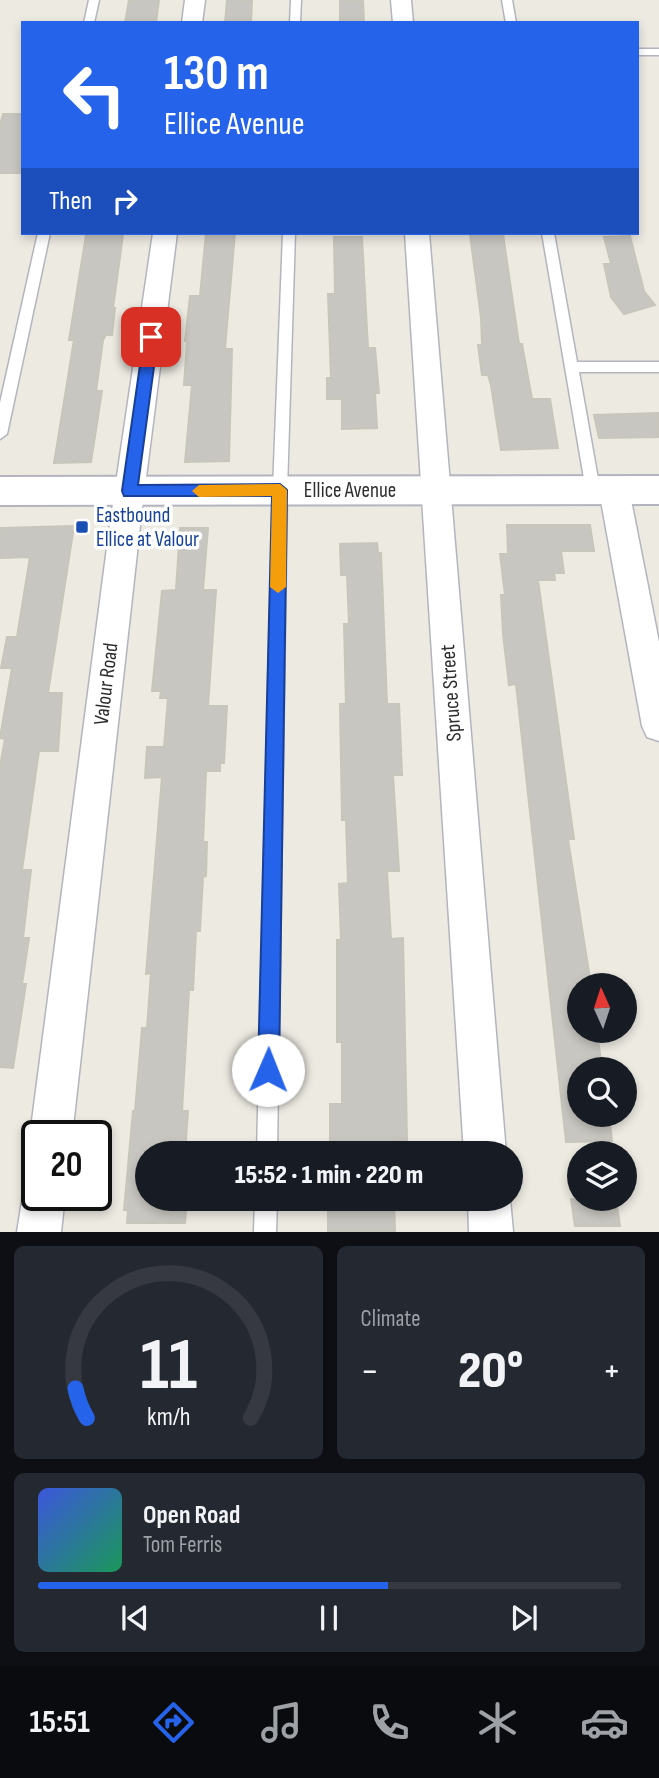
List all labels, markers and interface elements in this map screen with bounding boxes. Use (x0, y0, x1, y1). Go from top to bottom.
text: 130 m (164, 45, 269, 104)
icon: left (49, 49, 140, 140)
text: Ellice Avenue (164, 105, 305, 144)
icon: right (106, 182, 144, 220)
text: Then (49, 186, 92, 217)
pin (121, 307, 181, 367)
icon: arrive (132, 318, 170, 356)
street label: Ellice Avenue (304, 478, 396, 503)
place label: Eastbound Ellice at Valour (96, 503, 199, 552)
marker: Eastbound Ellice at Valour (74, 519, 90, 535)
street label: Valour Road (89, 641, 123, 727)
street label: Spruce Street (435, 644, 467, 742)
north arrow (567, 973, 637, 1043)
map controls (567, 973, 637, 1211)
position arrow (231, 1033, 305, 1107)
button: search (567, 1057, 637, 1127)
speed limit sign: 20 (21, 1120, 112, 1211)
button: layers (567, 1141, 637, 1211)
text: 15:52 · 1 min · 220 m (235, 1160, 423, 1191)
text: Climate (361, 1305, 420, 1333)
text: 11 (140, 1323, 197, 1411)
text: 20° (458, 1340, 523, 1403)
text: − (361, 1349, 379, 1394)
text: + (602, 1349, 621, 1394)
text: km/h (147, 1402, 190, 1433)
text: Open Road (143, 1500, 240, 1531)
text: Tom Ferris (143, 1531, 222, 1559)
icon: previous (116, 1599, 154, 1637)
icon: pause (310, 1599, 348, 1637)
icon: next (505, 1599, 543, 1637)
icon: directions (149, 1698, 198, 1747)
icon: music (257, 1698, 306, 1747)
icon: phone (365, 1698, 414, 1747)
icon: climate (473, 1698, 522, 1747)
icon: car (580, 1698, 629, 1747)
text: 15:51 (29, 1703, 90, 1742)

